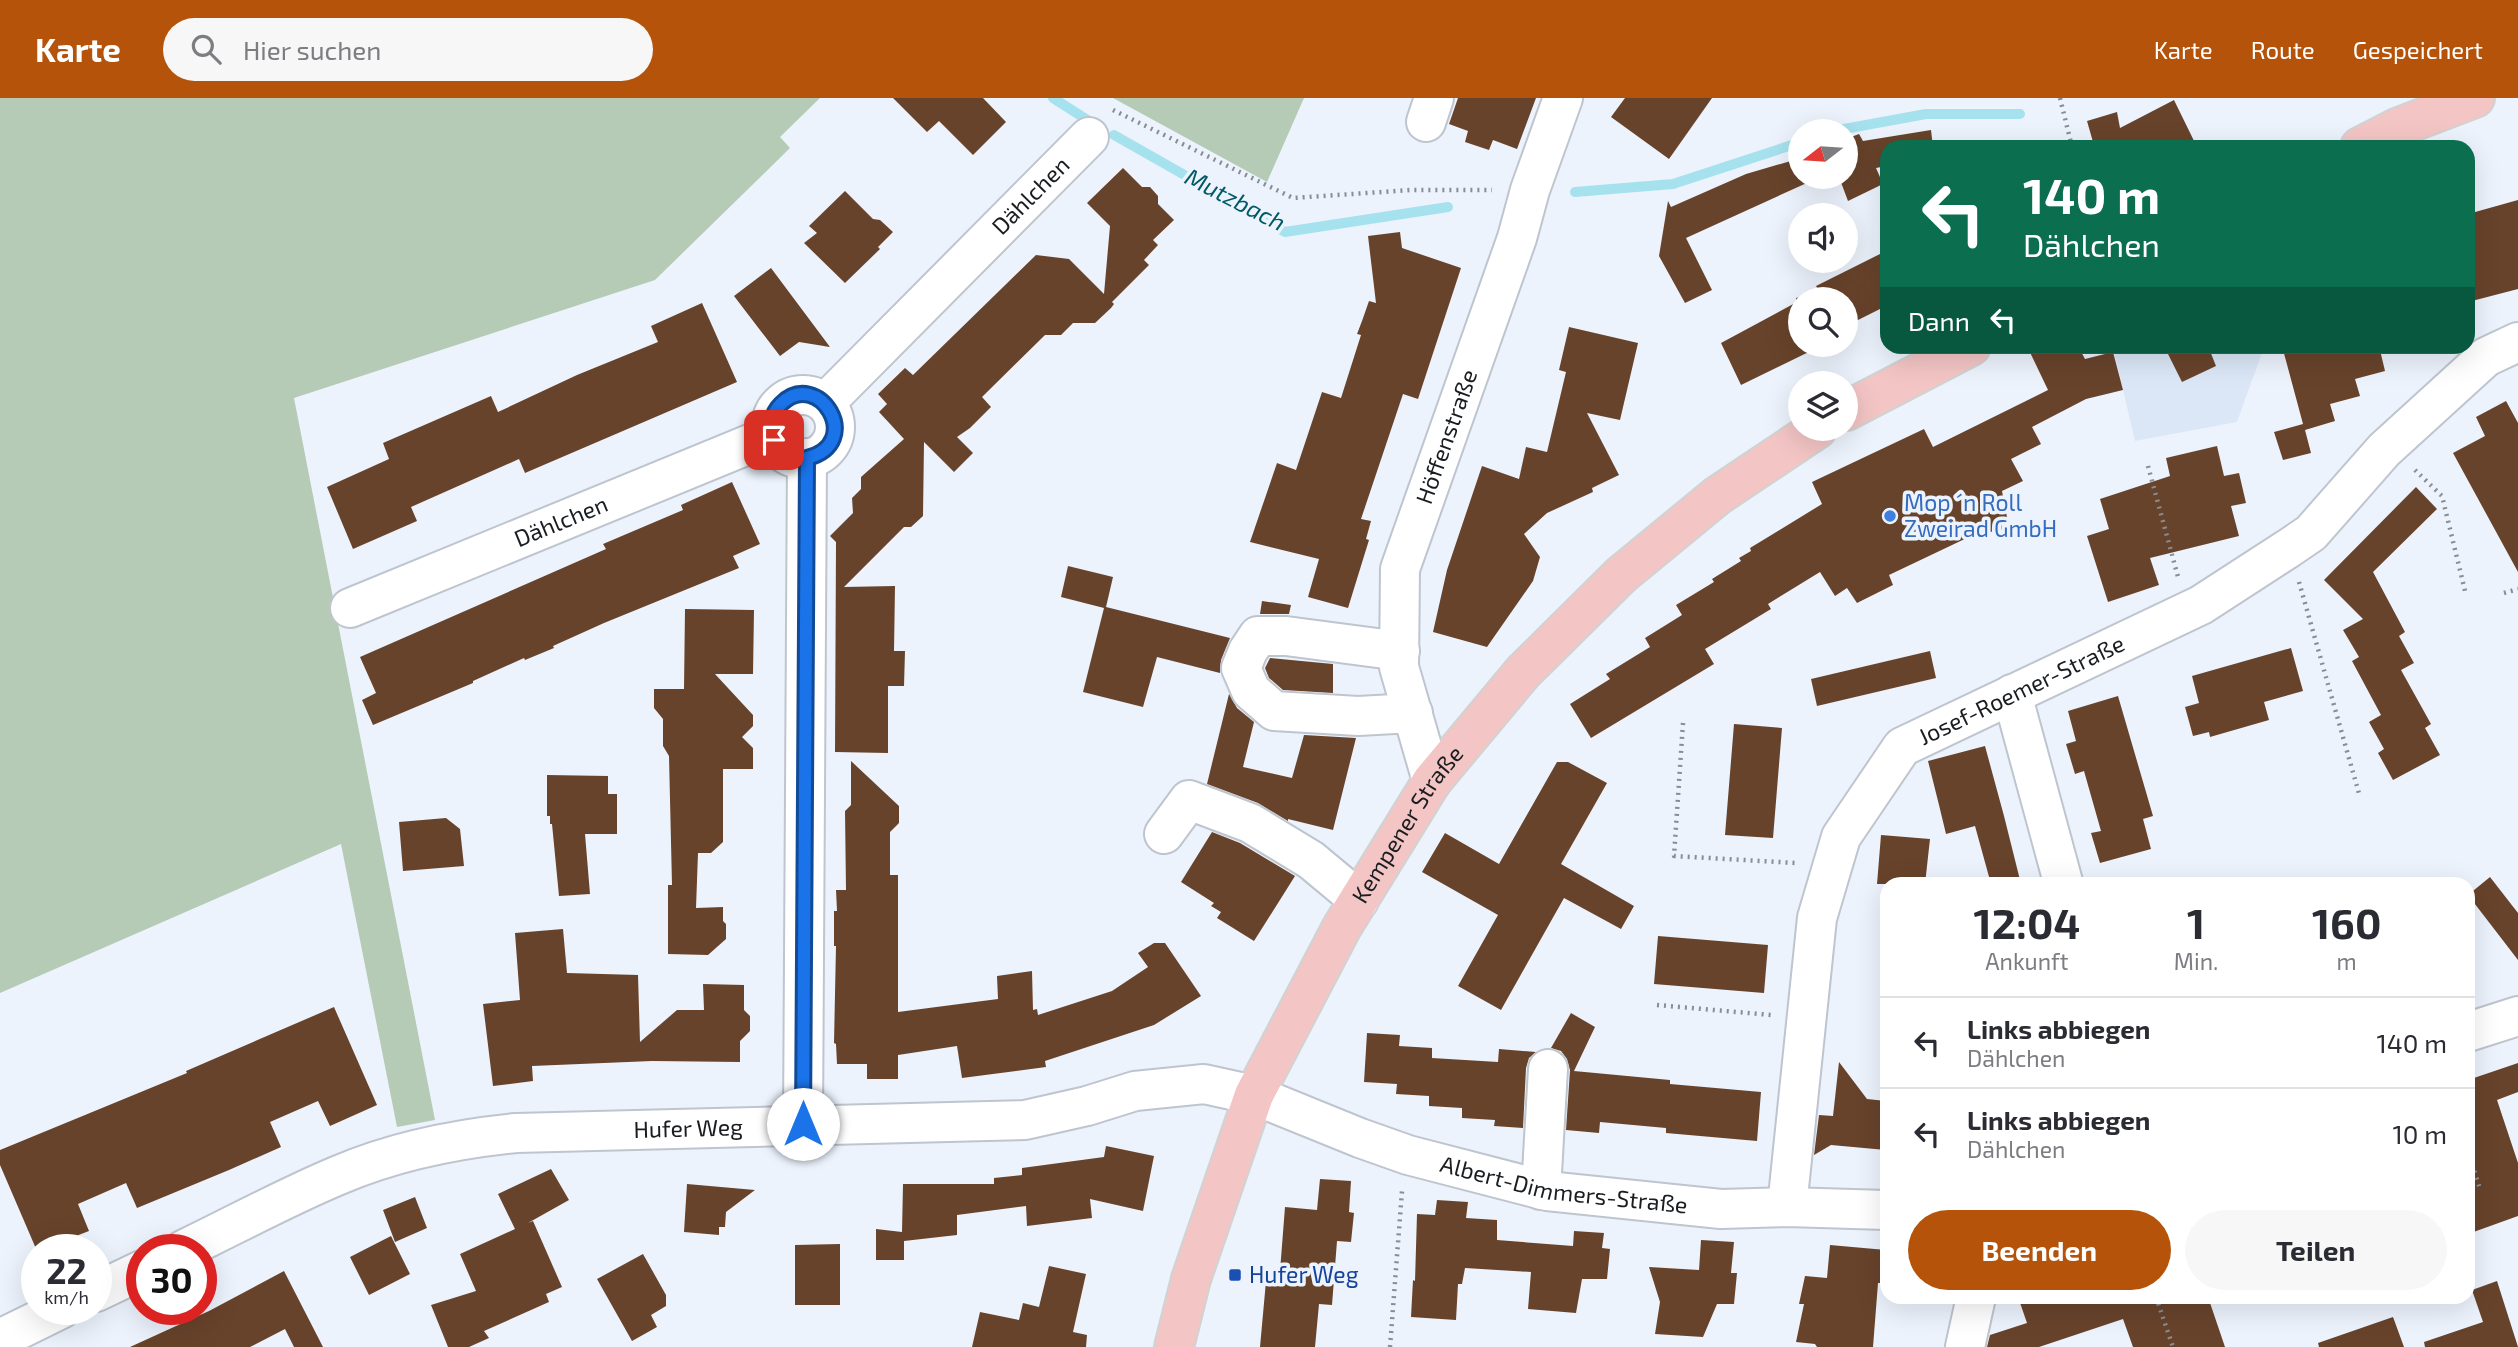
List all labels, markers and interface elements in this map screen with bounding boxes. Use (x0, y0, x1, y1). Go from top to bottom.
search box (163, 18, 653, 81)
text: Karte (35, 29, 121, 69)
icon: search (187, 30, 225, 68)
text: Hier suchen (243, 34, 381, 65)
text: Karte (2154, 35, 2213, 64)
text: Route (2251, 35, 2315, 64)
text: Gespeichert (2353, 35, 2483, 64)
north arrow (1788, 119, 1858, 189)
map controls (1788, 119, 1858, 441)
street label: Dählchen (985, 150, 1075, 240)
water label: Mutzbach (1181, 161, 1291, 236)
text: 140 m (2023, 165, 2160, 224)
icon: left (1908, 168, 1999, 259)
button: sound (1788, 203, 1858, 273)
text: Dählchen (2023, 225, 2160, 263)
button: search (1788, 287, 1858, 357)
icon: left (1984, 301, 2022, 339)
text: Dann (1908, 305, 1970, 336)
street label: Höffenstraße (1409, 365, 1482, 507)
button: layers (1788, 371, 1858, 441)
pin (744, 410, 804, 470)
icon: arrive (755, 421, 793, 459)
place label: Mop ´n Roll Zweirad GmbH (1904, 488, 2057, 542)
street label: Dählchen (510, 489, 611, 552)
marker: Mop ´n Roll Zweirad GmbH (1882, 508, 1898, 524)
street label: Josef-Roemer-Straße (1913, 628, 2129, 750)
street label: Kempener Straße (1345, 740, 1469, 908)
text: 12:04 (1974, 897, 2080, 947)
text: 1 (2187, 897, 2205, 947)
text: 160 (2312, 897, 2381, 947)
text: Ankunft (1985, 947, 2069, 975)
text: Min. (2174, 947, 2218, 975)
text: m (2337, 947, 2357, 975)
text: Links abbiegen (1967, 1013, 2151, 1044)
icon: left (1908, 1024, 1946, 1062)
text: 140 m (2376, 1027, 2447, 1058)
text: Dählchen (1967, 1044, 2065, 1072)
position arrow (766, 1087, 840, 1161)
text: Links abbiegen (1967, 1104, 2151, 1135)
street label: Hufer Weg (633, 1112, 743, 1143)
icon: left (1908, 1115, 1946, 1153)
text: 10 m (2392, 1118, 2447, 1149)
text: Dählchen (1967, 1135, 2065, 1163)
street label: Albert-Dimmers-Straße (1438, 1149, 1689, 1218)
button: Beenden (1908, 1210, 2171, 1290)
button: Teilen (2185, 1210, 2447, 1290)
speed limit sign: 30 (126, 1234, 217, 1325)
text: 22 (46, 1249, 87, 1291)
place label: Hufer Weg (1249, 1260, 1359, 1288)
marker: Hufer Weg (1227, 1267, 1243, 1283)
text: km/h (44, 1286, 89, 1308)

